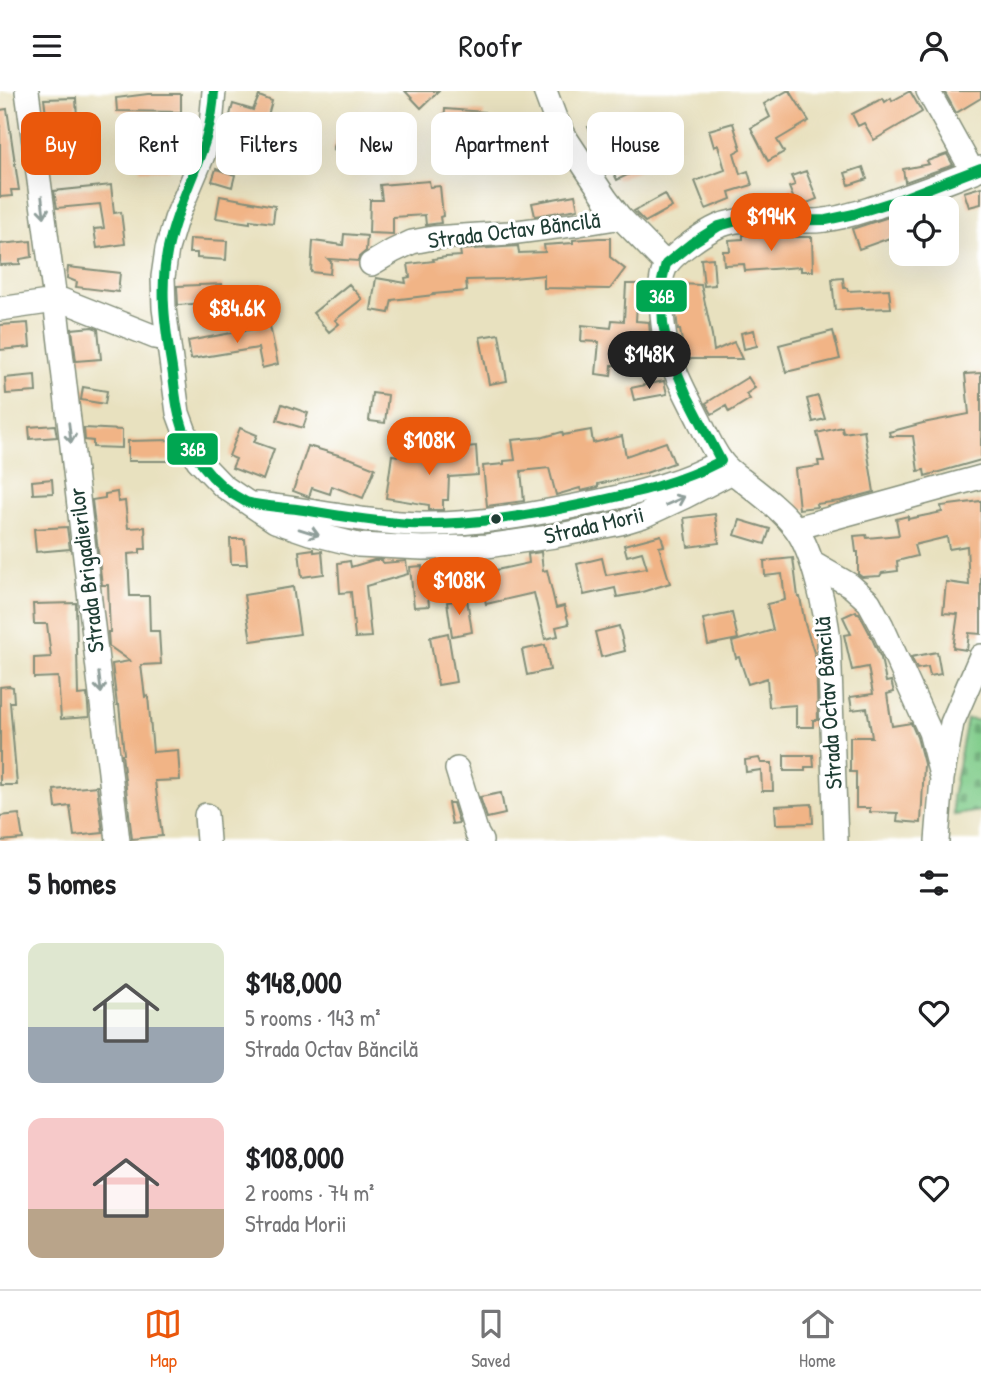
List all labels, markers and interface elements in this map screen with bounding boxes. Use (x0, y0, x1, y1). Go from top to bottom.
text: Roofr (458, 24, 523, 67)
icon: menu (28, 27, 66, 65)
icon: person (915, 27, 953, 65)
chip: Buy (21, 112, 101, 175)
chip: Rent (115, 112, 202, 175)
chip: Filters (216, 112, 322, 175)
chip: New (336, 112, 417, 175)
chip: Apartment (431, 112, 573, 175)
chip: House (587, 112, 684, 175)
pin: $194K (722, 193, 820, 253)
one-way arrow (36, 195, 49, 218)
map controls (889, 196, 959, 266)
button: locate (889, 196, 959, 266)
text: $194K (746, 200, 796, 231)
street label: Strada Octav Băncilă (426, 204, 602, 255)
line badge: 36B (635, 279, 688, 313)
text: 36B (649, 283, 675, 309)
pin: $84.6K (180, 285, 294, 345)
text: $84.6K (209, 292, 265, 323)
pin: $148K (600, 331, 698, 391)
text: $148K (624, 338, 674, 369)
pin: $108K (380, 417, 478, 477)
one-way arrow (64, 421, 77, 444)
text: $108K (403, 424, 455, 455)
line badge: 36B (166, 432, 219, 466)
text: 36B (180, 436, 206, 462)
street label: Strada Brigadierilor (60, 486, 111, 654)
one-way arrow (664, 494, 685, 507)
street label: Strada Morii (541, 498, 647, 551)
unlabelled marker (489, 512, 503, 526)
one-way arrow (297, 527, 319, 539)
pin: $108K (410, 557, 508, 617)
text: $108K (433, 564, 485, 595)
street label: Strada Octav Băncilă (806, 616, 849, 790)
one-way arrow (93, 672, 106, 694)
text: 5 homes (28, 863, 116, 903)
icon: filters (915, 864, 953, 902)
text: $148,000 (245, 962, 342, 1002)
icon: home (84, 971, 168, 1055)
icon: heart (915, 994, 953, 1032)
text: 5 rooms · 143 m² (245, 1002, 381, 1033)
text: Strada Octav Băncilă (245, 1033, 418, 1064)
text: $108,000 (245, 1137, 344, 1177)
icon: home (84, 1146, 168, 1230)
icon: heart (915, 1169, 953, 1207)
text: 2 rooms · 74 m² (245, 1177, 374, 1208)
text: Strada Morii (245, 1208, 347, 1239)
tab: Map (144, 1305, 182, 1373)
tab: Saved (471, 1305, 510, 1373)
tab: Home (799, 1305, 837, 1373)

